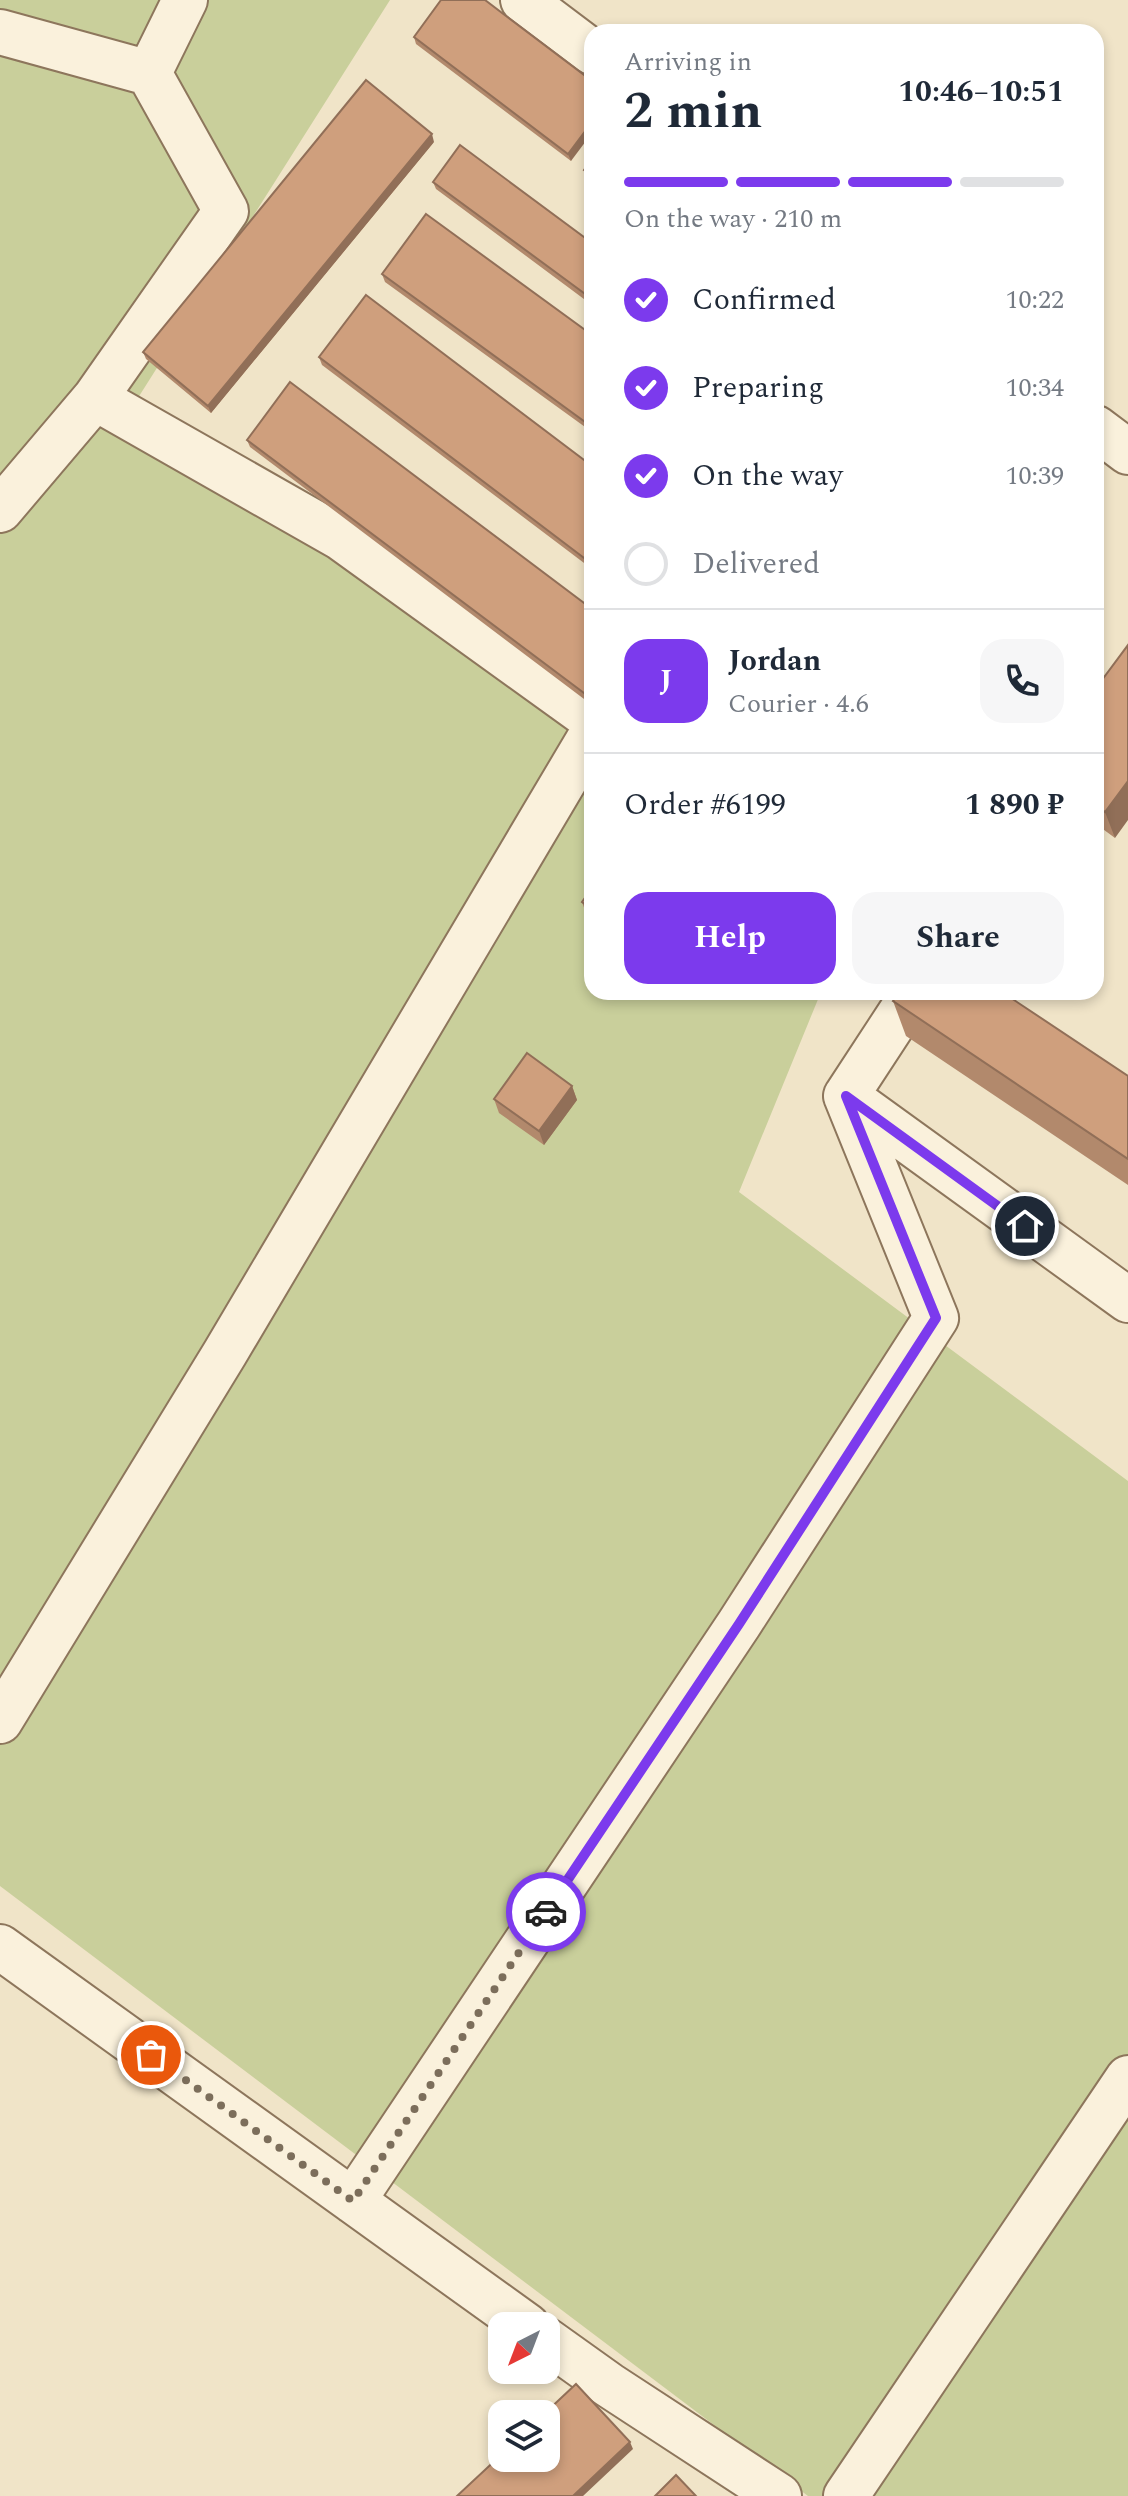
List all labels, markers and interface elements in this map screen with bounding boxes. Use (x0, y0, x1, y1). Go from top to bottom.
text: Arriving in (624, 42, 752, 82)
text: 10:46–10:51 (898, 69, 1064, 115)
text: 2 min (624, 72, 762, 151)
text: On the way · 210 m (624, 199, 842, 239)
text: Confirmed (692, 277, 836, 323)
icon: check (624, 278, 668, 322)
text: 10:22 (1005, 280, 1064, 320)
text: Preparing (692, 365, 824, 411)
icon: check (624, 366, 668, 410)
text: 10:34 (1005, 368, 1064, 408)
text: On the way (692, 453, 843, 499)
icon: check (624, 454, 668, 498)
text: 10:39 (1005, 456, 1064, 496)
text: Delivered (692, 541, 820, 587)
text: Jordan (728, 638, 821, 684)
button: phone (980, 639, 1064, 723)
text: J (660, 658, 672, 704)
text: Courier · 4.6 (728, 684, 869, 724)
text: Order #6199 (624, 782, 786, 828)
text: 1 890 ₽ (965, 782, 1064, 828)
button: Help (624, 892, 836, 984)
button: Share (852, 892, 1064, 984)
pin (991, 1192, 1059, 1260)
icon: home (1003, 1204, 1047, 1248)
courier (506, 1872, 586, 1952)
icon: car (524, 1890, 568, 1934)
pin (117, 2021, 185, 2089)
icon: bag (129, 2033, 173, 2077)
north arrow (488, 2312, 560, 2384)
map controls (488, 2312, 560, 2472)
button: layers (488, 2400, 560, 2472)

